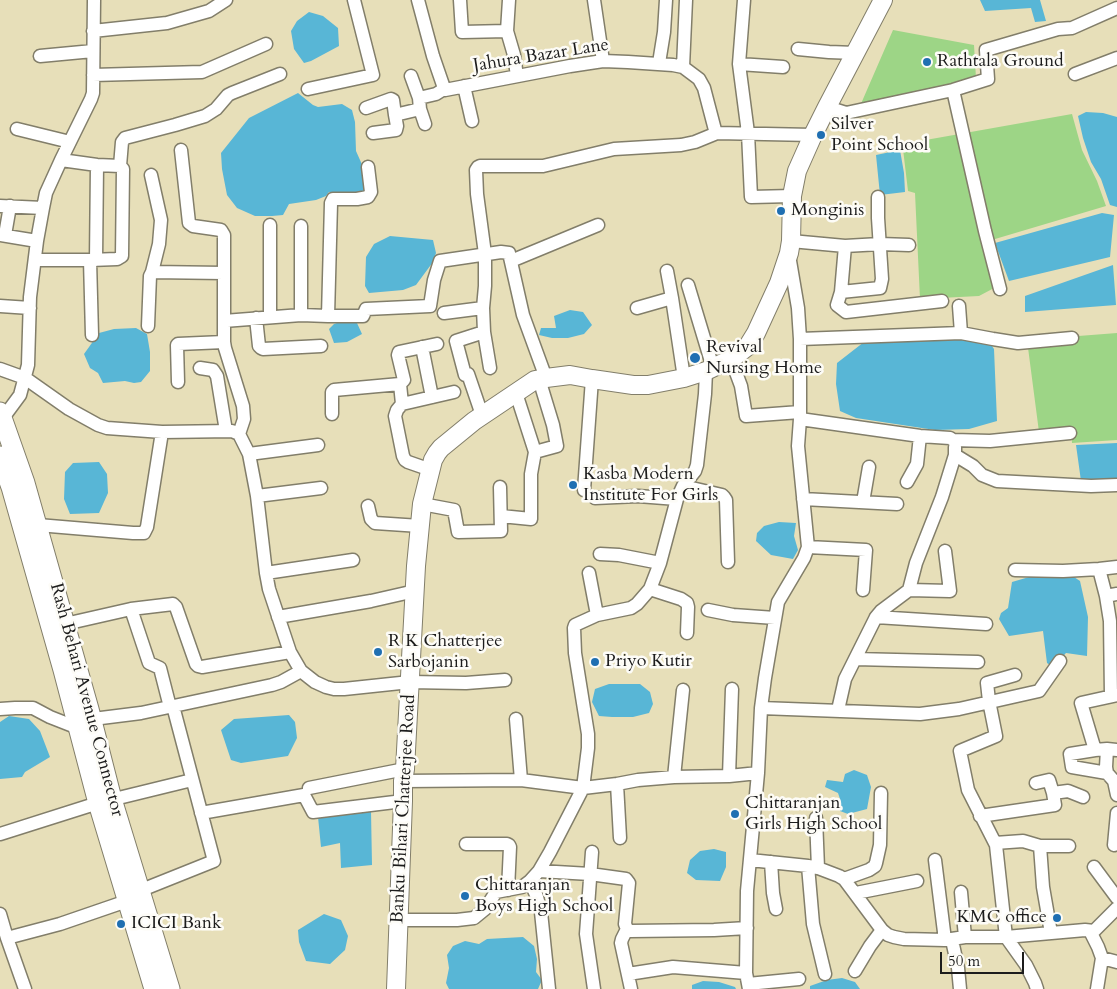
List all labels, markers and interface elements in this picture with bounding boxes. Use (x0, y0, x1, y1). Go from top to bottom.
street label: Jahura Bazar Lane (472, 35, 610, 77)
place label: Rathtala Ground (937, 51, 1064, 73)
marker: Rathtala Ground (921, 56, 933, 68)
place label: Silver Point School (831, 114, 928, 156)
marker: Silver Point School (815, 129, 827, 141)
place label: Monginis (791, 200, 864, 222)
marker: Monginis (775, 205, 787, 217)
place label: Revival Nursing Home (706, 337, 822, 379)
marker: Revival Nursing Home (688, 351, 702, 365)
place label: Kasba Modern Institute For Girls (583, 464, 718, 506)
marker: Kasba Modern Institute For Girls (567, 479, 579, 491)
street label: Rash Behari Avenue Connector (44, 581, 128, 819)
place label: R K Chatterjee Sarbojanin (388, 631, 502, 674)
marker: R K Chatterjee Sarbojanin (372, 646, 384, 658)
place label: Priyo Kutir (605, 651, 692, 673)
marker: Priyo Kutir (589, 656, 601, 668)
street label: Banku Bihari Chatterjee Road (387, 694, 421, 924)
place label: Chittaranjan Girls High School (745, 793, 882, 836)
marker: Chittaranjan Girls High School (729, 808, 741, 820)
place label: Chittaranjan Boys High School (475, 875, 613, 918)
marker: Chittaranjan Boys High School (459, 890, 471, 902)
place label: KMC office (956, 907, 1047, 929)
marker: KMC office (1051, 912, 1063, 924)
place label: ICICI Bank (131, 913, 222, 935)
marker: ICICI Bank (115, 918, 127, 930)
scale bar (942, 942, 1026, 974)
text: 50 m (948, 951, 980, 971)

